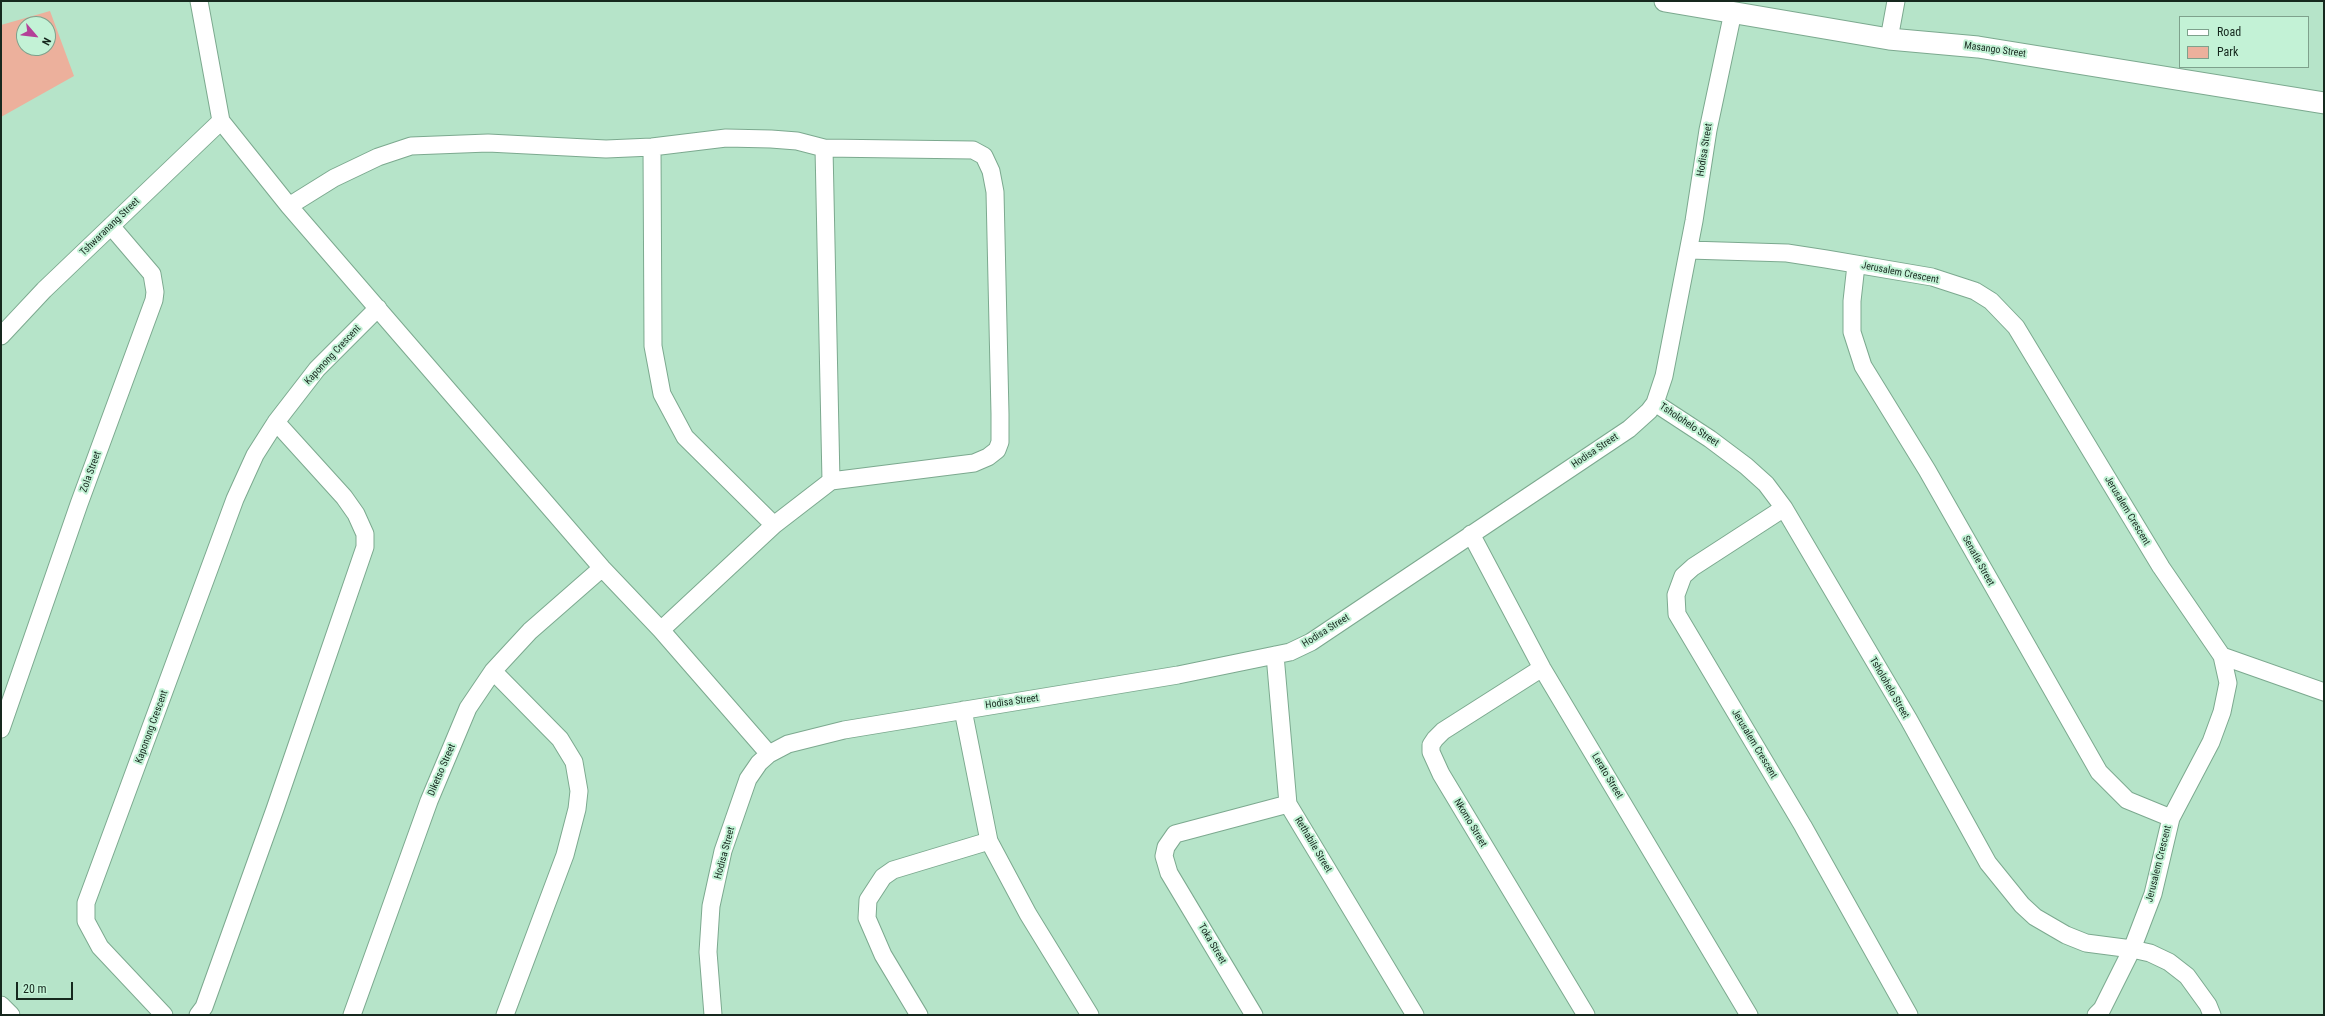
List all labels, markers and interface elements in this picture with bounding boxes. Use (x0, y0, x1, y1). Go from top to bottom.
north arrow (16, 16, 56, 56)
legend (2179, 16, 2309, 68)
text: Road (2217, 25, 2241, 39)
text: N (39, 35, 53, 47)
street label: Masango Street (1963, 40, 2027, 60)
text: Park (2217, 45, 2238, 59)
street label: Hodisa Street (1695, 123, 1715, 177)
street label: Tshwaranang Street (78, 196, 142, 258)
street label: Jerusalem Crescent (1860, 260, 1940, 286)
street label: Kaponong Crescent (302, 323, 364, 387)
street label: Tsholohelo Street (1657, 401, 1721, 449)
street label: Hodisa Street (1569, 431, 1621, 471)
street label: Zola Street (78, 450, 104, 494)
street label: Jerusalem Crescent (2102, 474, 2152, 548)
street label: Senatle Street (1959, 534, 1997, 588)
street label: Hodisa Street (1300, 612, 1352, 650)
street label: Tsholohelo Street (1867, 655, 1911, 721)
street label: Kaponong Crescent (133, 689, 171, 765)
street label: Hodisa Street (985, 692, 1039, 712)
street label: Jerusalem Crescent (1729, 707, 1779, 781)
street label: Diketso Street (426, 742, 458, 798)
street label: Lerato Street (1589, 751, 1625, 801)
street label: Nkomo Street (1451, 797, 1489, 849)
street label: Rethabile Street (1292, 815, 1334, 875)
street label: Jerusalem Crescent (2144, 824, 2174, 904)
street label: Hodisa Street (712, 826, 738, 880)
street label: Toka Street (1195, 922, 1229, 966)
scale bar (18, 974, 75, 1000)
text: 20 m (23, 982, 47, 996)

